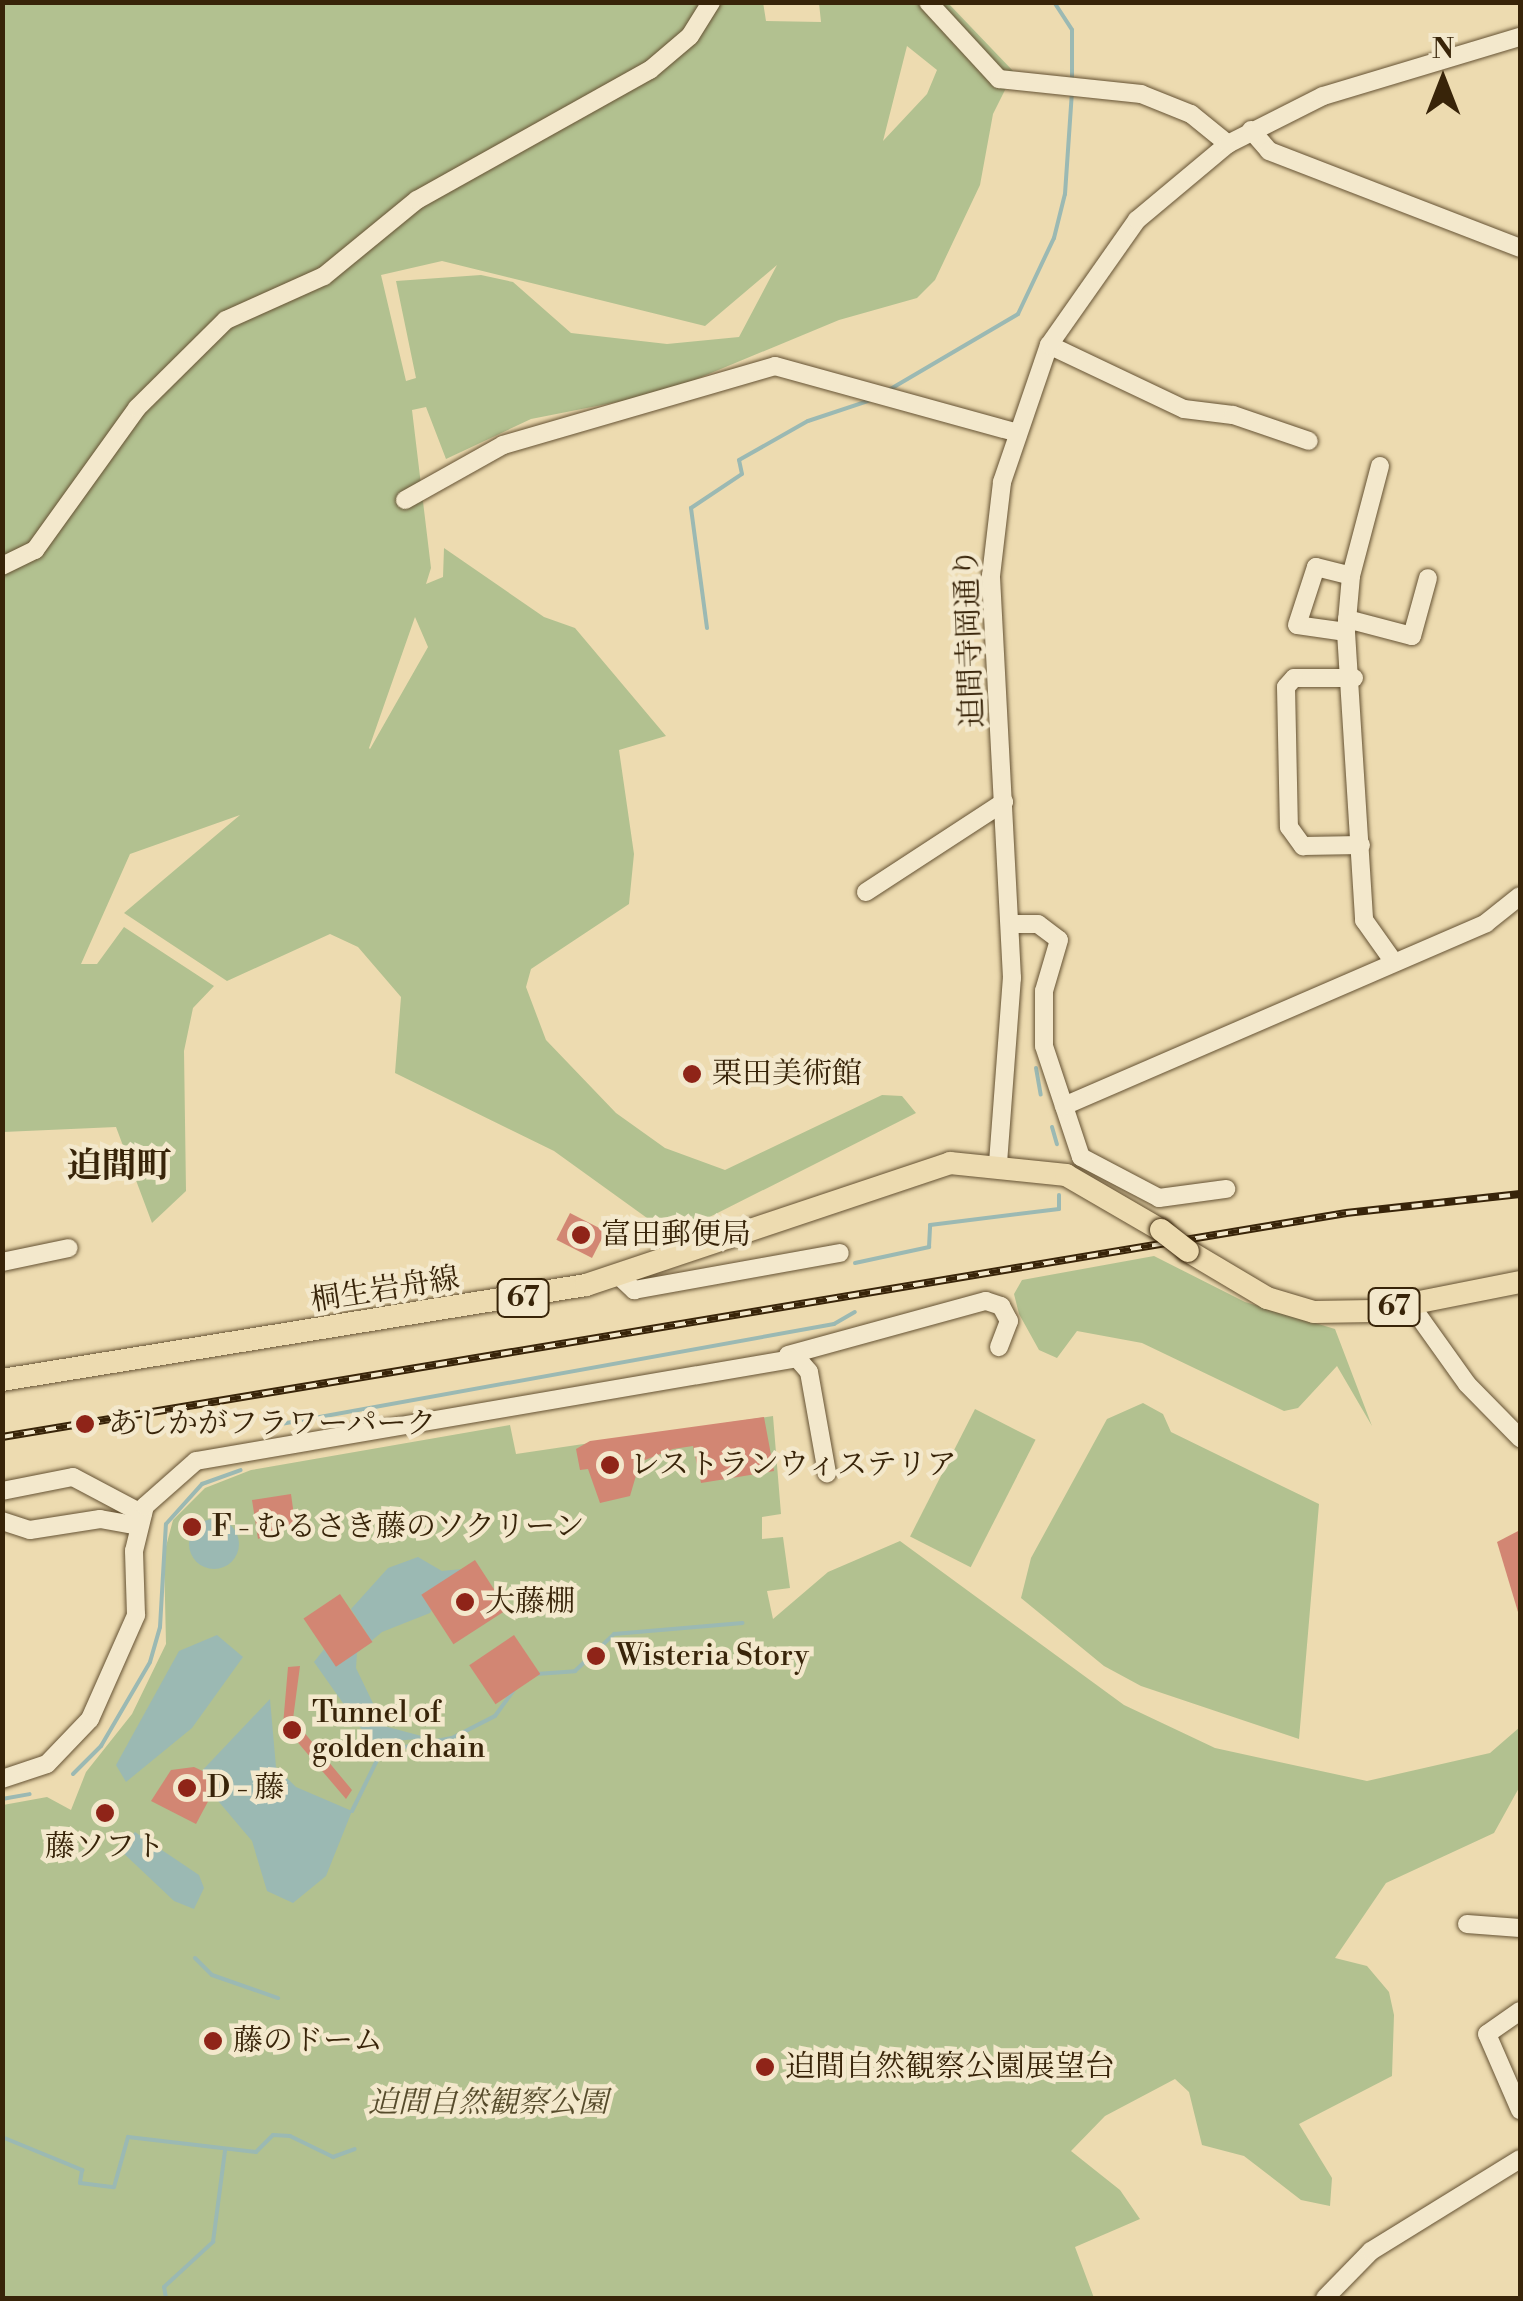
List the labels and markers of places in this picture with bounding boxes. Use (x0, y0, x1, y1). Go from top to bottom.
place label: 栗田美術館 (712, 1056, 862, 1092)
marker: 栗田美術館 (681, 1063, 703, 1085)
place label: 富田郵便局 (601, 1217, 751, 1253)
marker: 富田郵便局 (570, 1224, 592, 1246)
place label: あしかがフラワーパーク (108, 1406, 438, 1442)
marker: あしかがフラワーパーク (72, 1411, 98, 1437)
place label: レストランウィステリア (630, 1447, 960, 1483)
marker: レストランウィステリア (599, 1454, 621, 1476)
place label: F - むるさき藤のソクリーン (212, 1509, 586, 1545)
marker: F - むるさき藤のソクリーン (181, 1516, 203, 1538)
place label: 大藤棚 (485, 1584, 575, 1620)
marker: 大藤棚 (454, 1591, 476, 1613)
place label: Wisteria Story (616, 1638, 809, 1674)
marker: Wisteria Story (585, 1645, 607, 1667)
place label: Tunnel of golden chain (312, 1695, 485, 1766)
marker: Tunnel of golden chain (281, 1719, 303, 1741)
place label: D - 藤 (207, 1770, 285, 1806)
marker: D - 藤 (176, 1777, 198, 1799)
marker: 藤ソフト (94, 1802, 116, 1824)
place label: 藤ソフト (45, 1829, 165, 1865)
place label: 藤のドーム (233, 2023, 383, 2059)
marker: 藤のドーム (202, 2030, 224, 2052)
place label: 迫間自然観察公園展望台 (785, 2049, 1115, 2085)
marker: 迫間自然観察公園展望台 (754, 2056, 776, 2078)

